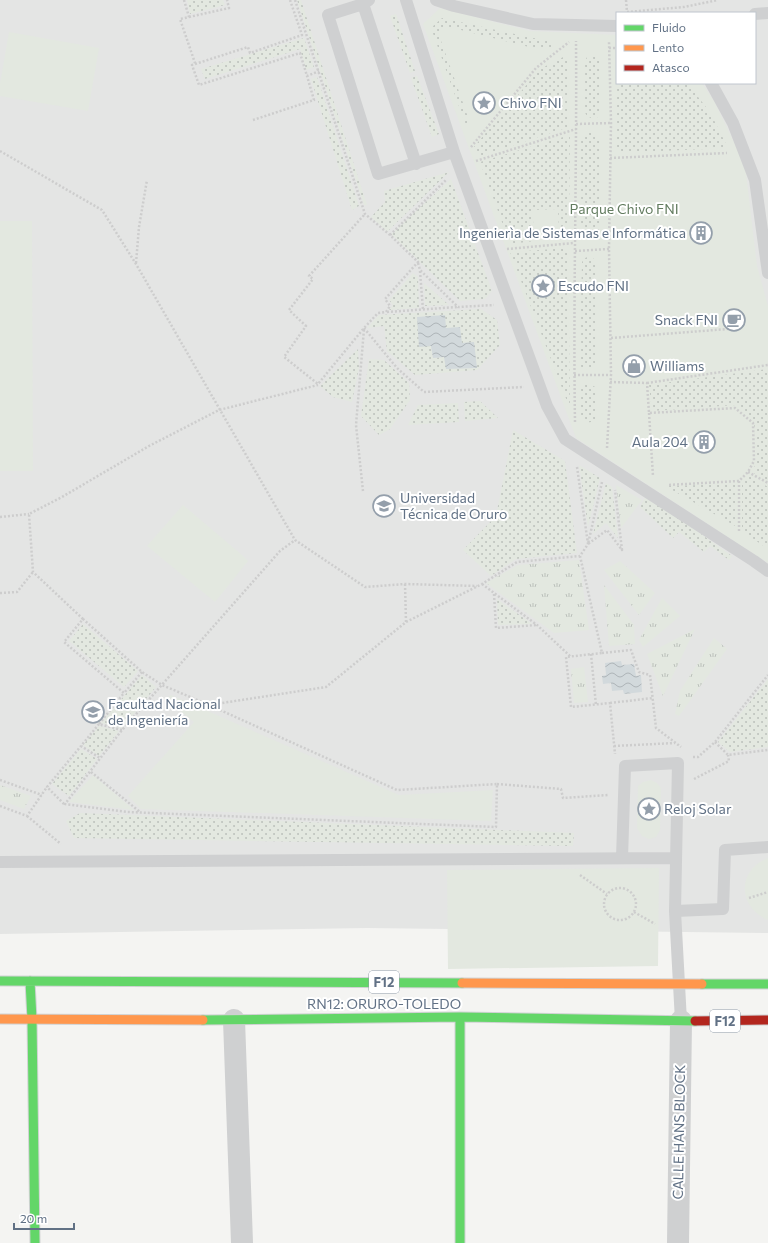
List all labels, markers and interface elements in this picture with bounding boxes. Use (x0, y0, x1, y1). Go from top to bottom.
legend (616, 12, 756, 84)
text: Fluido (652, 20, 686, 34)
text: Lento (652, 40, 684, 54)
text: Atasco (652, 60, 690, 74)
place icon: Chivo FNI (471, 90, 497, 116)
place label: Chivo FNI (500, 94, 562, 111)
park label: Parque Chivo FNI (569, 200, 679, 217)
building icon: Ingenierìa de Sistemas e Informática (688, 220, 714, 246)
place label: Ingenierìa de Sistemas e Informática (459, 224, 686, 241)
place icon: Escudo FNI (530, 273, 556, 299)
place label: Escudo FNI (558, 277, 629, 294)
cafe icon: Snack FNI (721, 307, 747, 333)
place label: Snack FNI (655, 311, 718, 328)
shop icon: Williams (621, 353, 647, 379)
place label: Williams (650, 357, 705, 374)
building icon: Aula 204 (691, 429, 717, 455)
place label: Aula 204 (632, 433, 689, 450)
place label: Universidad Técnica de Oruro (400, 489, 507, 522)
school or university icon: Universidad Técnica de Oruro (371, 493, 397, 519)
place label: Facultad Nacional de Ingeniería (108, 695, 221, 728)
school or university icon: Facultad Nacional de Ingeniería (80, 699, 106, 725)
place icon: Reloj Solar (636, 796, 662, 822)
place label: Reloj Solar (664, 800, 732, 817)
road number: F12 (369, 971, 399, 993)
street label: RN12: ORURO-TOLEDO (307, 995, 461, 1012)
road number: F12 (710, 1010, 740, 1032)
street label: CALLE HANS BLOCK (669, 1064, 688, 1200)
scale bar (14, 1205, 74, 1231)
text: 20 m (20, 1211, 47, 1225)

